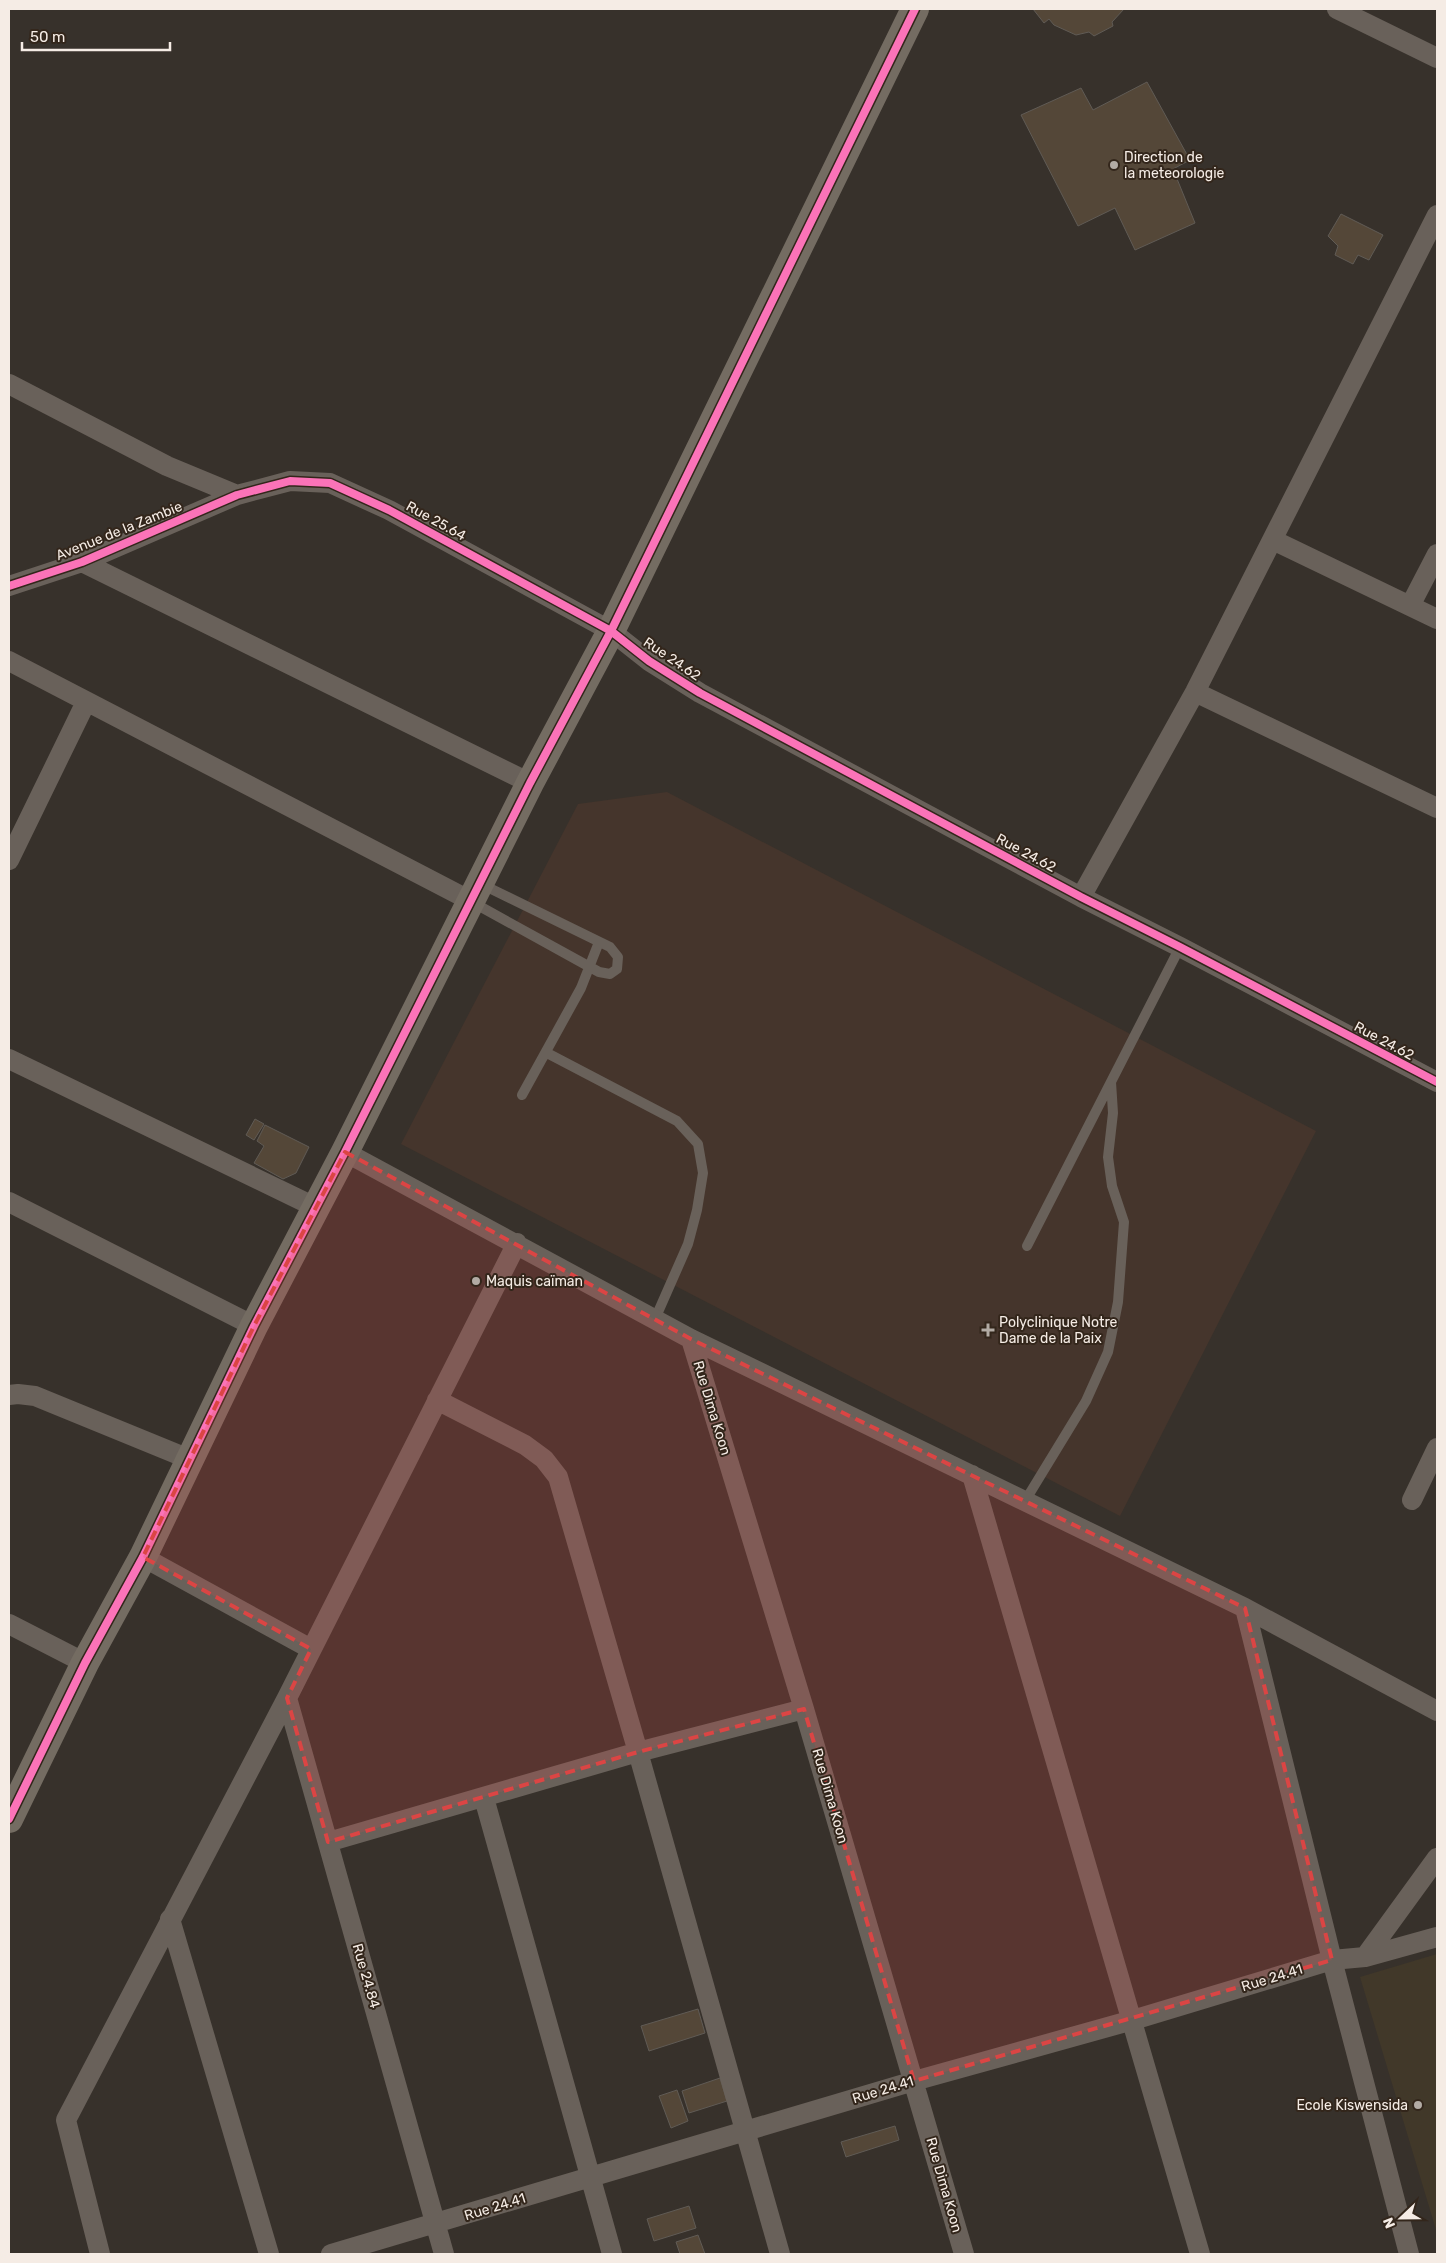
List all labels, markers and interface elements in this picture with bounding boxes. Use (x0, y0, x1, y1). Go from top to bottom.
scale bar (22, 20, 170, 52)
text: 50 m (30, 28, 65, 46)
place label: Direction de la meteorologie (1124, 149, 1225, 182)
marker: Direction de la meteorologie (1108, 159, 1120, 171)
street label: Avenue de la Zambie (53, 498, 185, 564)
street label: Rue 25.64 (403, 498, 469, 545)
street label: Rue 24.62 (640, 634, 704, 684)
street label: Rue 24.62 (993, 830, 1059, 876)
street label: Rue 24.62 (1351, 1018, 1417, 1064)
place label: Maquis caïman (486, 1273, 583, 1290)
marker: Maquis caïman (470, 1275, 482, 1287)
place label: Polyclinique Notre Dame de la Paix (999, 1314, 1118, 1347)
marker: Polyclinique Notre Dame de la Paix (981, 1323, 995, 1337)
street label: Rue Dima Koon (690, 1359, 734, 1457)
street label: Rue Dima Koon (808, 1747, 852, 1845)
street label: Rue 24.84 (349, 1942, 383, 2011)
street label: Rue 24.41 (1239, 1961, 1305, 1995)
street label: Rue 24.41 (850, 2073, 916, 2107)
place label: Ecole Kiswensida (1296, 2097, 1408, 2114)
marker: Ecole Kiswensida (1412, 2099, 1424, 2111)
street label: Rue Dima Koon (922, 2136, 966, 2234)
street label: Rue 24.41 (462, 2190, 528, 2224)
north arrow (1376, 2193, 1426, 2243)
text: N (1380, 2215, 1399, 2231)

